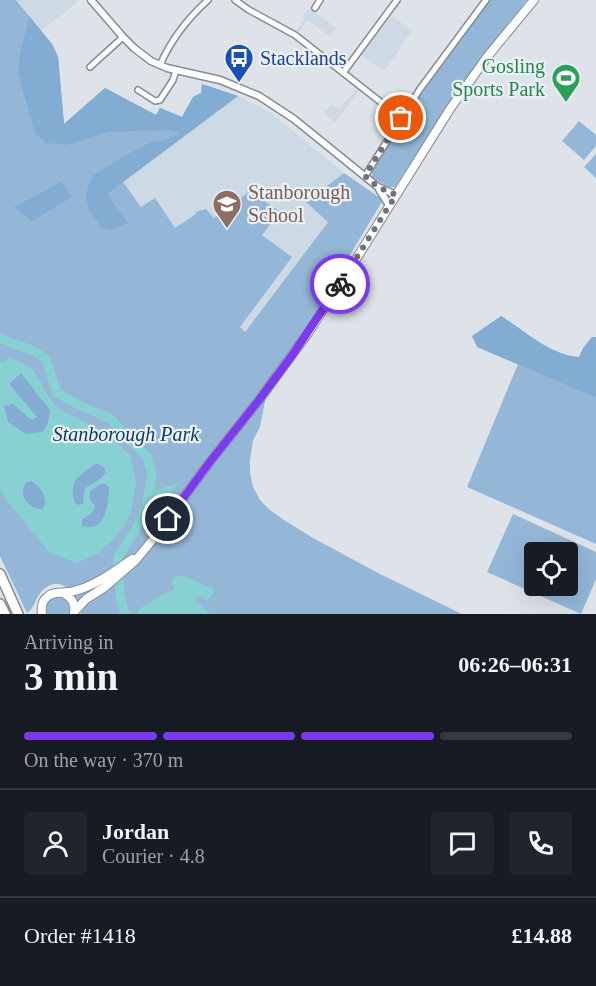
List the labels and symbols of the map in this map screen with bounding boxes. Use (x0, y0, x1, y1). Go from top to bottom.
bus stop icon: Stacklands (223, 42, 255, 84)
place label: Stacklands (260, 47, 347, 69)
place label: Gosling Sports Park (452, 55, 545, 101)
sports icon: Gosling Sports Park (550, 62, 582, 104)
pin (375, 92, 426, 143)
place label: Stanborough School (248, 181, 350, 226)
school or university icon: Stanborough School (211, 188, 243, 230)
courier (310, 254, 370, 314)
park label: Stanborough Park (53, 423, 200, 446)
pin (142, 493, 193, 544)

